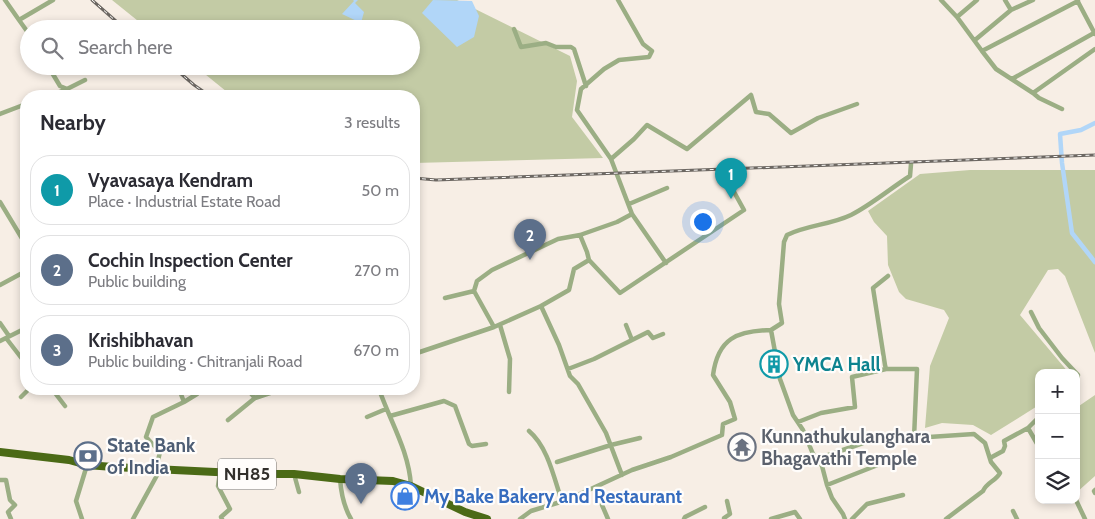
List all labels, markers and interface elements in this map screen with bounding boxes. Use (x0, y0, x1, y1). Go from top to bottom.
search box (20, 20, 420, 75)
icon: search (38, 34, 66, 62)
text: Search here (78, 36, 172, 59)
text: Nearby (40, 110, 106, 135)
text: 3 results (344, 113, 400, 132)
pin: 1 (715, 158, 747, 199)
text: Vyavasaya Kendram (88, 169, 253, 192)
text: 1 (54, 181, 60, 200)
text: 50 m (362, 181, 399, 200)
text: Place · Industrial Estate Road (88, 192, 281, 211)
your location (690, 209, 716, 235)
pin: 2 (514, 219, 546, 260)
text: Cochin Inspection Center (88, 249, 292, 272)
text: 2 (53, 261, 61, 280)
text: 270 m (354, 261, 399, 280)
text: Public building (88, 272, 186, 291)
text: Krishibhavan (88, 329, 194, 352)
text: 3 (53, 341, 61, 360)
text: 670 m (353, 341, 399, 360)
building icon: YMCA Hall (759, 349, 789, 379)
text: Public building · Chitranjali Road (88, 352, 302, 371)
place label: YMCA Hall (792, 353, 881, 376)
map controls (1035, 369, 1080, 504)
button: + (1035, 369, 1080, 414)
button: − (1035, 414, 1080, 459)
place label: Kunnathukulanghara Bhagavathi Temple (761, 425, 931, 470)
temple icon: Kunnathukulanghara Bhagavathi Temple (727, 432, 757, 462)
place label: State Bank of India (107, 434, 196, 479)
bank icon: State Bank of India (73, 441, 103, 471)
road number: NH85 (218, 458, 276, 489)
button: layers (1035, 459, 1080, 504)
pin: 3 (345, 463, 377, 504)
shop icon: My Bake Bakery and Restaurant (390, 481, 420, 511)
place label: My Bake Bakery and Restaurant (424, 485, 683, 508)

